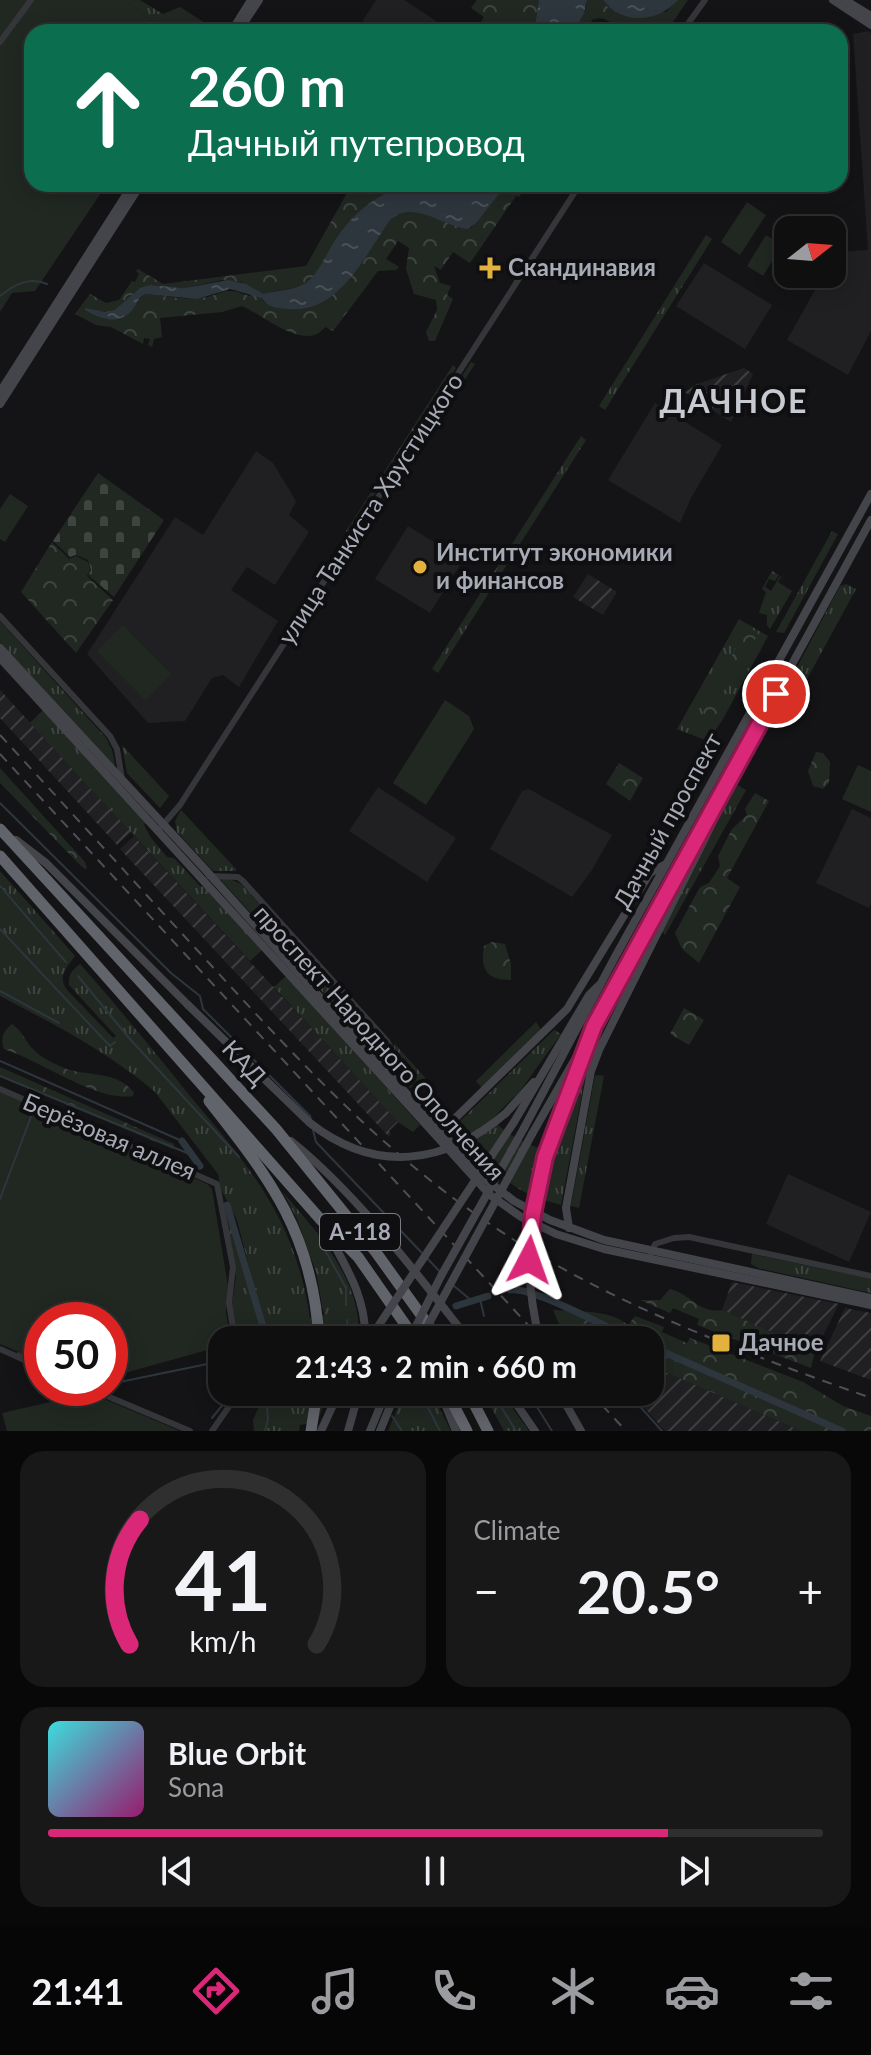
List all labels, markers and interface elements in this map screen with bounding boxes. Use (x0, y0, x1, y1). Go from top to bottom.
text: 260 m (188, 52, 346, 119)
icon: ahead (56, 56, 160, 160)
text: Дачный путепровод (188, 120, 525, 164)
north arrow (774, 216, 846, 288)
map controls (774, 216, 846, 288)
place label: Скандинавия (508, 252, 656, 281)
marker: Скандинавия (479, 257, 501, 279)
street label: улица Танкиста Хрустицкого (271, 367, 468, 649)
district label: ДАЧНОЕ (660, 381, 808, 420)
place label: Институт экономики и финансов (436, 537, 673, 594)
marker: Институт экономики и финансов (411, 558, 429, 576)
pin (742, 660, 810, 728)
icon: arrive (754, 672, 798, 716)
street label: Дачный проспект (606, 727, 727, 913)
street label: проспект Народного Ополчения (249, 898, 511, 1186)
street label: КАД (217, 1033, 273, 1091)
street label: Берёзовая аллея (19, 1086, 200, 1185)
road number: А-118 (320, 1214, 400, 1250)
position arrow (487, 1218, 571, 1302)
speed limit sign: 50 (24, 1302, 128, 1406)
place label: Дачное (739, 1327, 824, 1356)
marker: Дачное (710, 1332, 732, 1354)
text: 21:43 · 2 min · 660 m (295, 1348, 577, 1384)
text: Climate (474, 1514, 560, 1546)
text: 41 (175, 1529, 271, 1629)
text: 20.5° (576, 1555, 720, 1627)
text: − (474, 1565, 499, 1617)
text: + (797, 1565, 823, 1617)
text: km/h (189, 1624, 256, 1658)
text: Blue Orbit (168, 1735, 306, 1771)
text: Sona (168, 1771, 224, 1803)
icon: previous (155, 1849, 199, 1893)
icon: pause (413, 1849, 457, 1893)
icon: next (672, 1849, 716, 1893)
icon: directions (188, 1963, 244, 2019)
icon: music (307, 1963, 363, 2019)
icon: phone (426, 1963, 482, 2019)
icon: climate (545, 1963, 601, 2019)
icon: car (664, 1963, 720, 2019)
icon: filters (783, 1963, 839, 2019)
text: 21:41 (32, 1969, 124, 2013)

